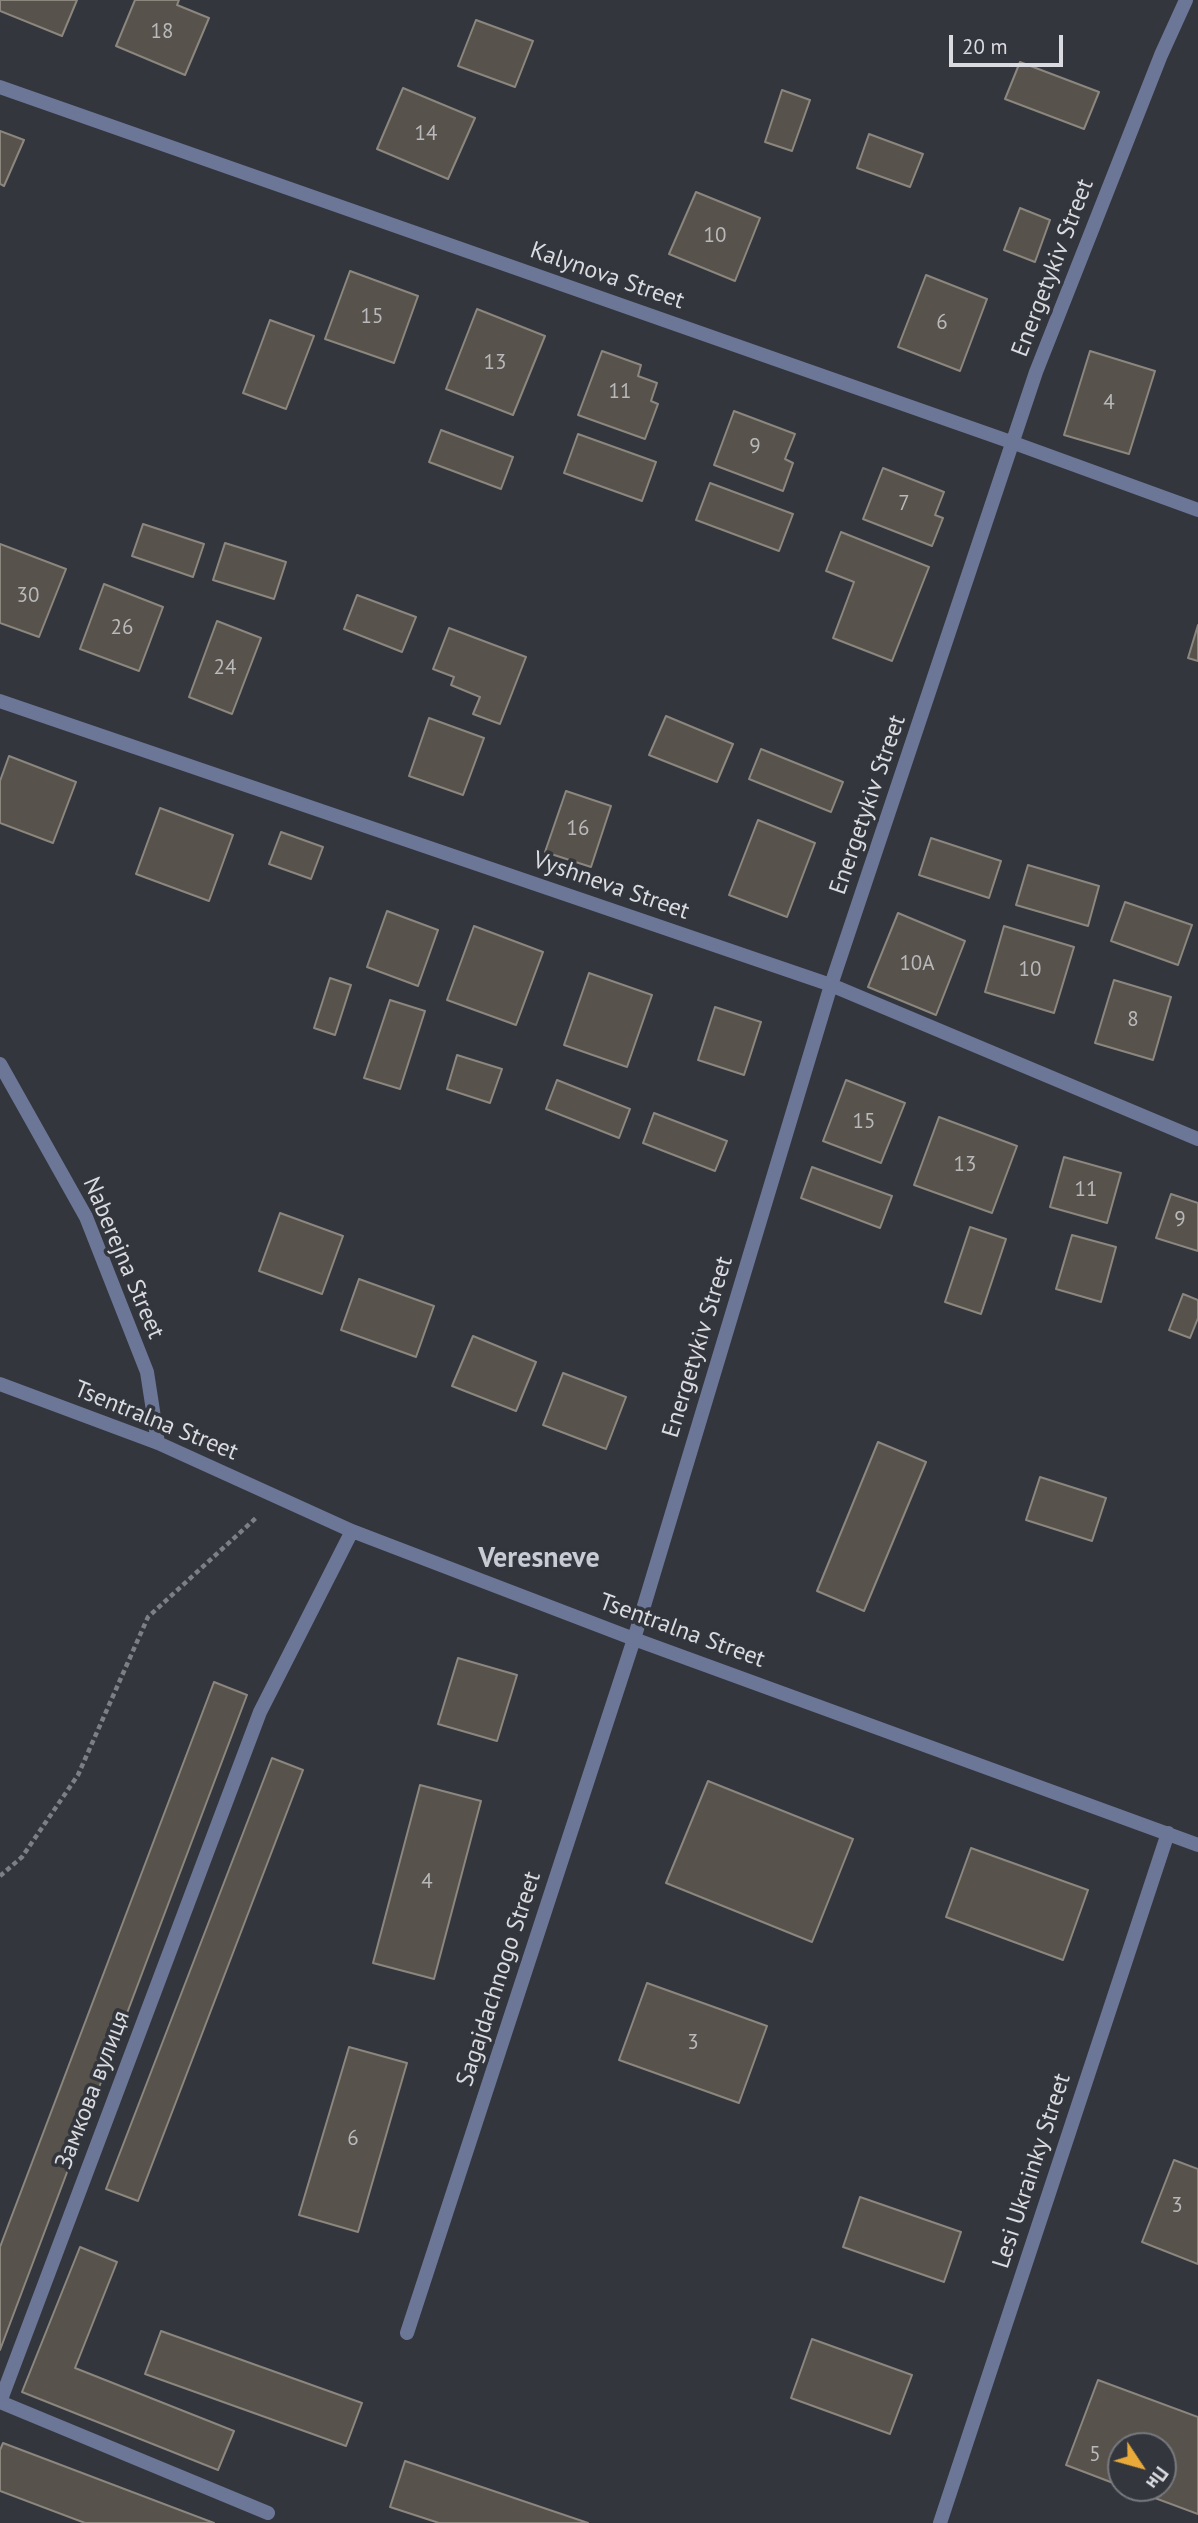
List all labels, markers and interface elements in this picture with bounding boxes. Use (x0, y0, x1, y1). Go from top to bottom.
house number: 18 (151, 19, 173, 45)
scale bar (953, 21, 1067, 65)
text: 20 m (962, 33, 1008, 60)
house number: 14 (415, 121, 437, 147)
street label: Energetykiv Street (1006, 175, 1100, 361)
house number: 10 (704, 223, 726, 249)
street label: Kalynova Street (526, 236, 688, 316)
house number: 15 (361, 304, 383, 330)
house number: 6 (936, 310, 948, 336)
house number: 13 (484, 350, 506, 376)
house number: 11 (609, 379, 631, 405)
house number: 4 (1103, 390, 1115, 416)
house number: 9 (749, 434, 761, 460)
house number: 7 (898, 491, 910, 517)
house number: 30 (17, 583, 39, 609)
house number: 26 (111, 615, 133, 641)
house number: 24 (214, 655, 236, 681)
street label: Energetykiv Street (824, 711, 912, 899)
house number: 16 (567, 816, 589, 842)
street label: Vyshneva Street (529, 846, 693, 926)
house number: 10А (899, 951, 935, 977)
house number: 10 (1019, 957, 1041, 983)
house number: 8 (1127, 1007, 1139, 1033)
house number: 15 (853, 1109, 875, 1135)
house number: 13 (954, 1152, 976, 1178)
street label: Naberejna Street (76, 1173, 170, 1343)
house number: 11 (1075, 1177, 1097, 1203)
house number: 9 (1174, 1207, 1186, 1233)
street label: Energetykiv Street (657, 1253, 739, 1441)
street label: Tsentralna Street (70, 1375, 242, 1467)
district label: Veresneve (478, 1542, 600, 1576)
street label: Tsentralna Street (595, 1588, 769, 1674)
street label: Sagajdachnogo Street (451, 1868, 547, 2090)
house number: 4 (421, 1869, 433, 1895)
street label: Замкова вулиця (50, 2007, 136, 2173)
house number: 3 (687, 2030, 699, 2056)
street label: Lesi Ukrainky Street (987, 2070, 1077, 2272)
house number: 6 (347, 2126, 359, 2152)
house number: 3 (1171, 2193, 1183, 2219)
north arrow (1107, 2432, 1177, 2502)
house number: 5 (1089, 2442, 1101, 2468)
text: Пн (1141, 2462, 1174, 2494)

